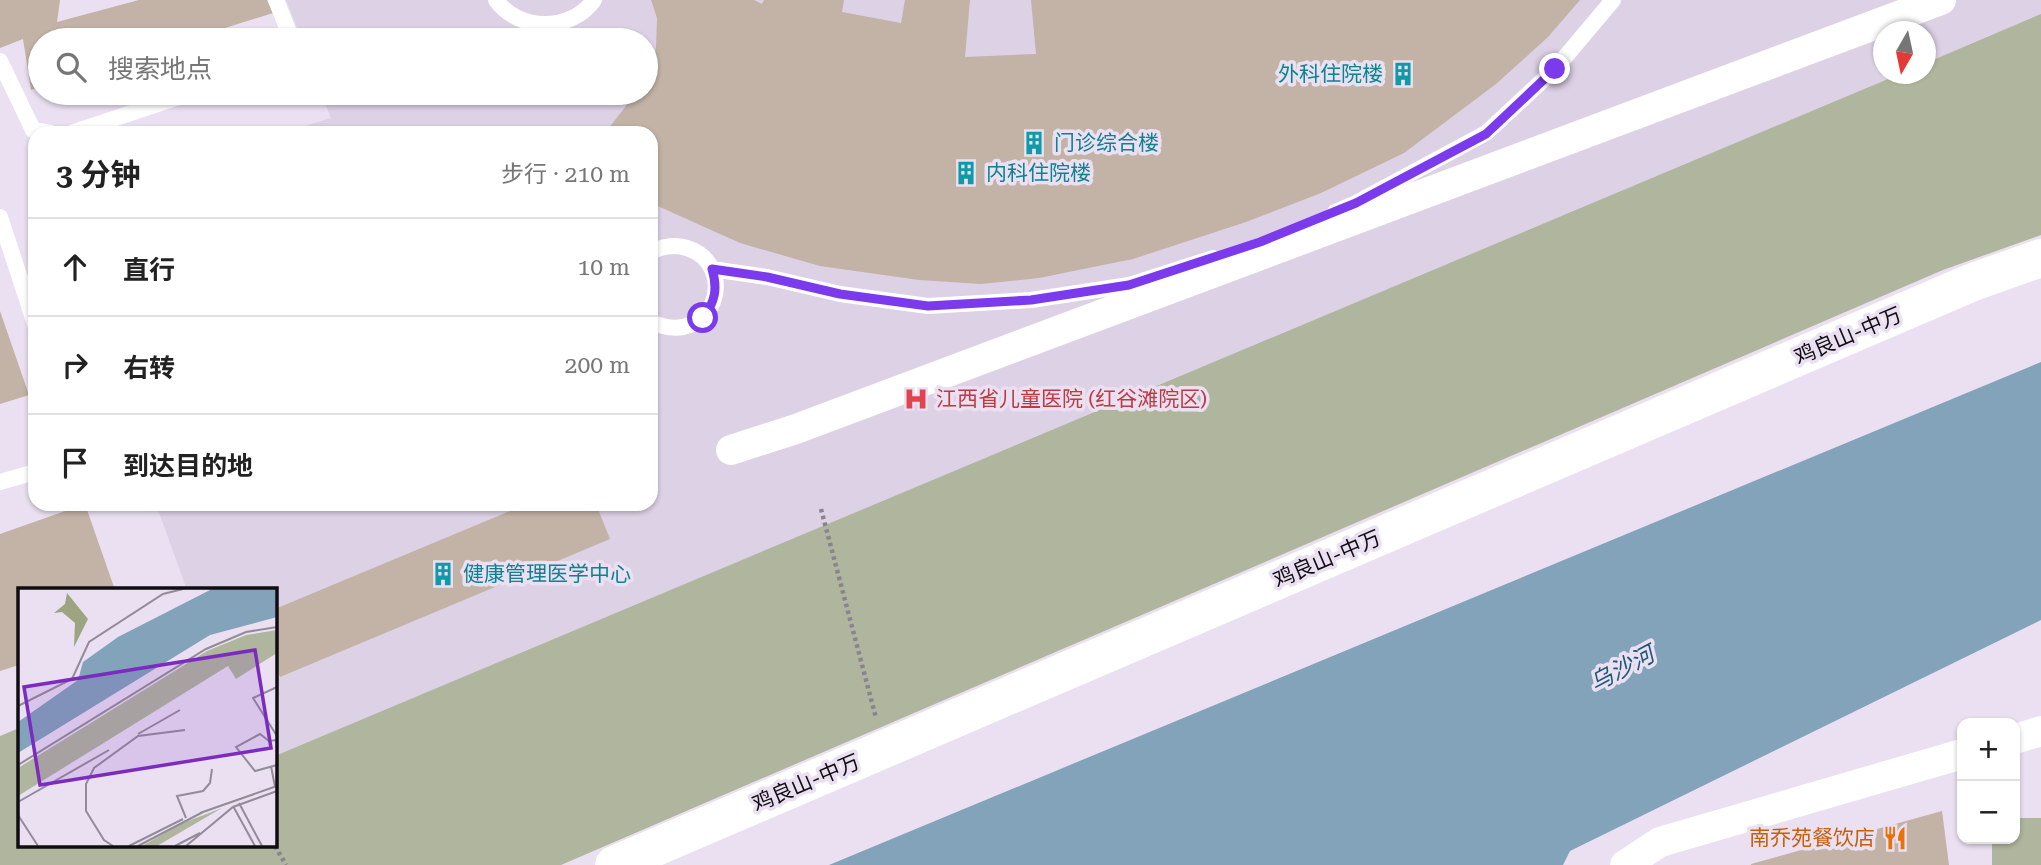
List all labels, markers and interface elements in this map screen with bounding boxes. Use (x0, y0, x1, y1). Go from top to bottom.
north arrow (1873, 21, 1936, 84)
search box (28, 28, 658, 105)
icon: search (52, 48, 90, 86)
route end (1539, 53, 1570, 84)
text: 搜索地点 (108, 54, 212, 84)
building icon: 外科住院楼 (1389, 60, 1417, 88)
place label: 外科住院楼 (1278, 62, 1383, 86)
building icon: 门诊综合楼 (1020, 129, 1048, 157)
place label: 门诊综合楼 (1054, 131, 1159, 155)
text: 3 分钟 (56, 157, 140, 192)
building icon: 内科住院楼 (952, 159, 980, 187)
text: 步行 · 210 m (501, 161, 630, 188)
place label: 内科住院楼 (986, 161, 1091, 185)
icon: ahead (56, 248, 94, 286)
text: 10 m (577, 254, 630, 281)
text: 直行 (123, 255, 175, 285)
route start (687, 302, 718, 333)
street label: 鸡良山-中万 (1791, 303, 1905, 369)
icon: right (56, 346, 94, 384)
text: 200 m (565, 352, 630, 379)
text: 右转 (123, 353, 175, 383)
hospital icon: 江西省儿童医院 (红谷滩院区) (902, 385, 930, 413)
place label: 江西省儿童医院 (红谷滩院区) (936, 387, 1207, 411)
icon: arrive (56, 444, 94, 482)
text: 到达目的地 (123, 451, 253, 481)
street label: 鸡良山-中万 (1270, 526, 1384, 592)
building icon: 健康管理医学中心 (429, 560, 457, 588)
place label: 健康管理医学中心 (463, 562, 631, 586)
inset map (18, 588, 276, 848)
water label: 乌沙河 (1585, 639, 1662, 697)
map controls (1957, 718, 2020, 844)
button: + (1957, 718, 2020, 781)
street label: 鸡良山-中万 (749, 750, 863, 816)
button: − (1957, 781, 2020, 844)
restaurant icon: 南乔苑餐饮店 (1881, 824, 1909, 852)
place label: 南乔苑餐饮店 (1749, 826, 1875, 850)

